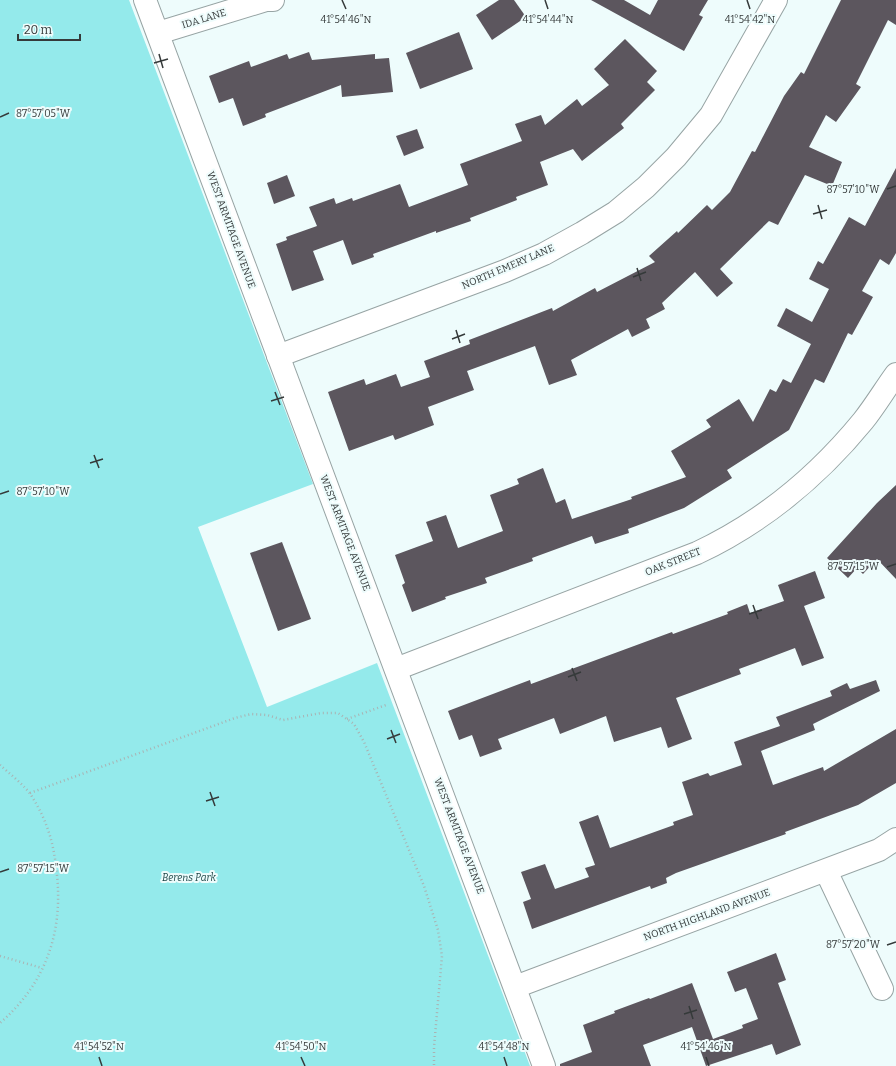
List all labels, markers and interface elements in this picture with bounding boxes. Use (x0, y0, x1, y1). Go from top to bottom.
street label: IDA LANE (180, 7, 228, 31)
text: 41°54'46"N (321, 14, 372, 26)
text: 41°54'44"N (523, 14, 574, 26)
text: 41°54'42"N (725, 14, 775, 26)
scale bar (18, 16, 80, 42)
text: 20 m (24, 23, 53, 37)
text: 87°57'05"W (16, 108, 71, 120)
street label: WEST ARMITAGE AVENUE (204, 170, 258, 290)
text: 87°57'10"W (827, 184, 880, 196)
street label: NORTH EMERY LANE (460, 242, 556, 292)
street label: WEST ARMITAGE AVENUE (317, 473, 373, 593)
text: 87°57'10"W (17, 486, 70, 498)
street label: OAK STREET (643, 545, 703, 579)
text: 87°57'15"W (827, 561, 880, 573)
street label: WEST ARMITAGE AVENUE (431, 776, 487, 896)
text: 87°57'15"W (17, 863, 70, 875)
park label: Berens Park (162, 872, 216, 884)
street label: NORTH HIGHLAND AVENUE (642, 886, 772, 944)
text: 87°57'20"W (826, 939, 881, 951)
text: 41°54'52"N (74, 1041, 124, 1053)
text: 41°54'50"N (276, 1041, 327, 1053)
text: 41°54'48"N (479, 1041, 529, 1053)
text: 41°54'46"N (681, 1041, 732, 1053)

